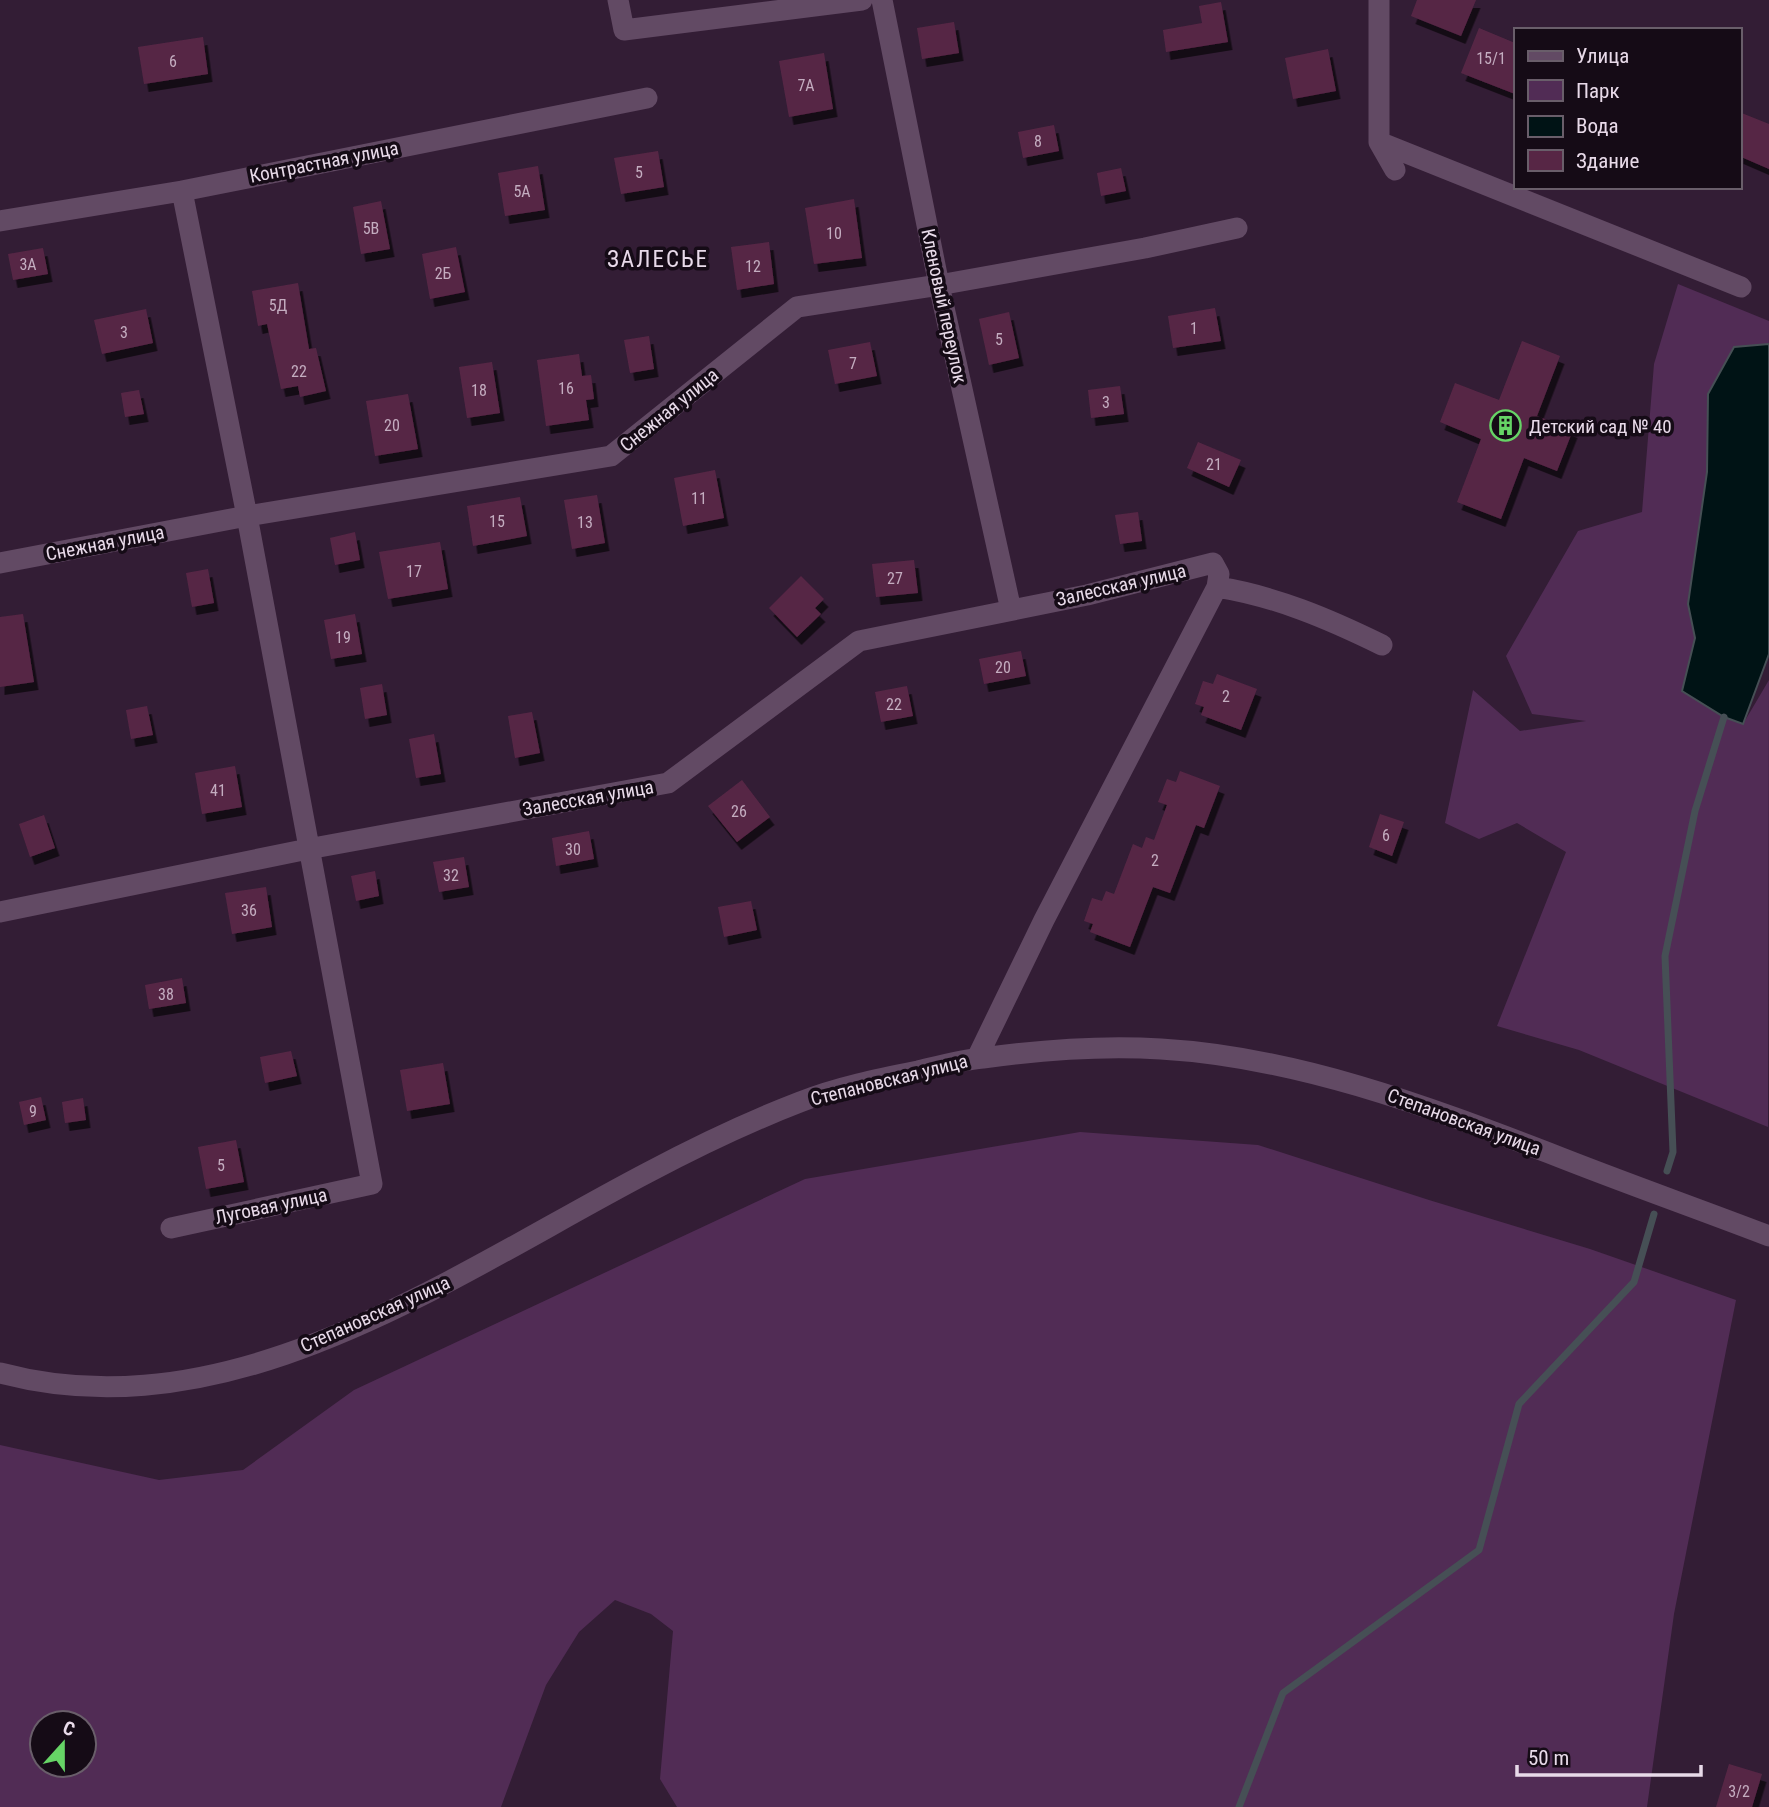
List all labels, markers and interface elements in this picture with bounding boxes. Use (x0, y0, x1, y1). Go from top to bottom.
legend (1514, 28, 1741, 189)
text: Улица (1576, 44, 1629, 68)
house number: 15/1 (1476, 49, 1506, 68)
house number: 6 (169, 52, 177, 71)
house number: 7А (797, 76, 815, 95)
text: Парк (1576, 79, 1620, 103)
text: Вода (1576, 114, 1619, 138)
house number: 8 (1034, 132, 1042, 151)
street label: Контрастная улица (248, 136, 400, 188)
text: Здание (1576, 149, 1640, 173)
house number: 5 (635, 163, 643, 182)
house number: 5А (513, 182, 531, 201)
house number: 5В (363, 219, 379, 238)
house number: 10 (826, 224, 842, 243)
street label: Кленовый переулок (916, 227, 972, 385)
district label: ЗАЛЕСЬЕ (607, 246, 709, 273)
house number: 3А (19, 255, 37, 274)
house number: 12 (745, 257, 761, 276)
house number: 2Б (435, 264, 452, 283)
house number: 5Д (269, 296, 288, 315)
house number: 1 (1190, 319, 1198, 338)
house number: 3 (120, 323, 128, 342)
house number: 5 (995, 330, 1003, 349)
house number: 7 (849, 354, 857, 373)
house number: 22 (291, 362, 307, 381)
street label: Снежная улица (615, 363, 723, 457)
house number: 16 (558, 379, 574, 398)
house number: 18 (471, 381, 487, 400)
house number: 3 (1102, 393, 1110, 412)
building icon: Детский сад № 40 (1489, 409, 1523, 443)
place label: Детский сад № 40 (1529, 415, 1672, 438)
house number: 20 (384, 416, 400, 435)
house number: 21 (1206, 455, 1222, 474)
house number: 11 (691, 489, 707, 508)
house number: 15 (489, 512, 505, 531)
house number: 13 (577, 513, 593, 532)
street label: Снежная улица (44, 520, 166, 566)
street label: Залесская улица (1054, 559, 1188, 611)
house number: 17 (406, 562, 422, 581)
house number: 27 (887, 569, 903, 588)
house number: 19 (335, 628, 351, 647)
house number: 20 (995, 658, 1011, 677)
house number: 2 (1222, 687, 1230, 706)
house number: 22 (886, 695, 902, 714)
street label: Залесская улица (521, 775, 655, 821)
house number: 41 (210, 781, 226, 800)
house number: 26 (731, 802, 747, 821)
house number: 6 (1382, 826, 1390, 845)
house number: 30 (565, 840, 581, 859)
house number: 2 (1151, 851, 1159, 870)
house number: 32 (443, 866, 459, 885)
house number: 36 (241, 901, 257, 920)
house number: 38 (158, 985, 174, 1004)
street label: Степановская улица (808, 1049, 970, 1111)
street label: Степановская улица (1384, 1084, 1544, 1160)
house number: 9 (29, 1102, 37, 1121)
house number: 5 (217, 1156, 225, 1175)
street label: Луговая улица (213, 1183, 329, 1229)
street label: Степановская улица (297, 1271, 453, 1357)
north arrow (28, 1709, 98, 1779)
text: С (60, 1716, 78, 1741)
scale bar (1517, 1734, 1701, 1778)
text: 50 m (1528, 1746, 1569, 1770)
house number: 3/2 (1728, 1782, 1750, 1801)

